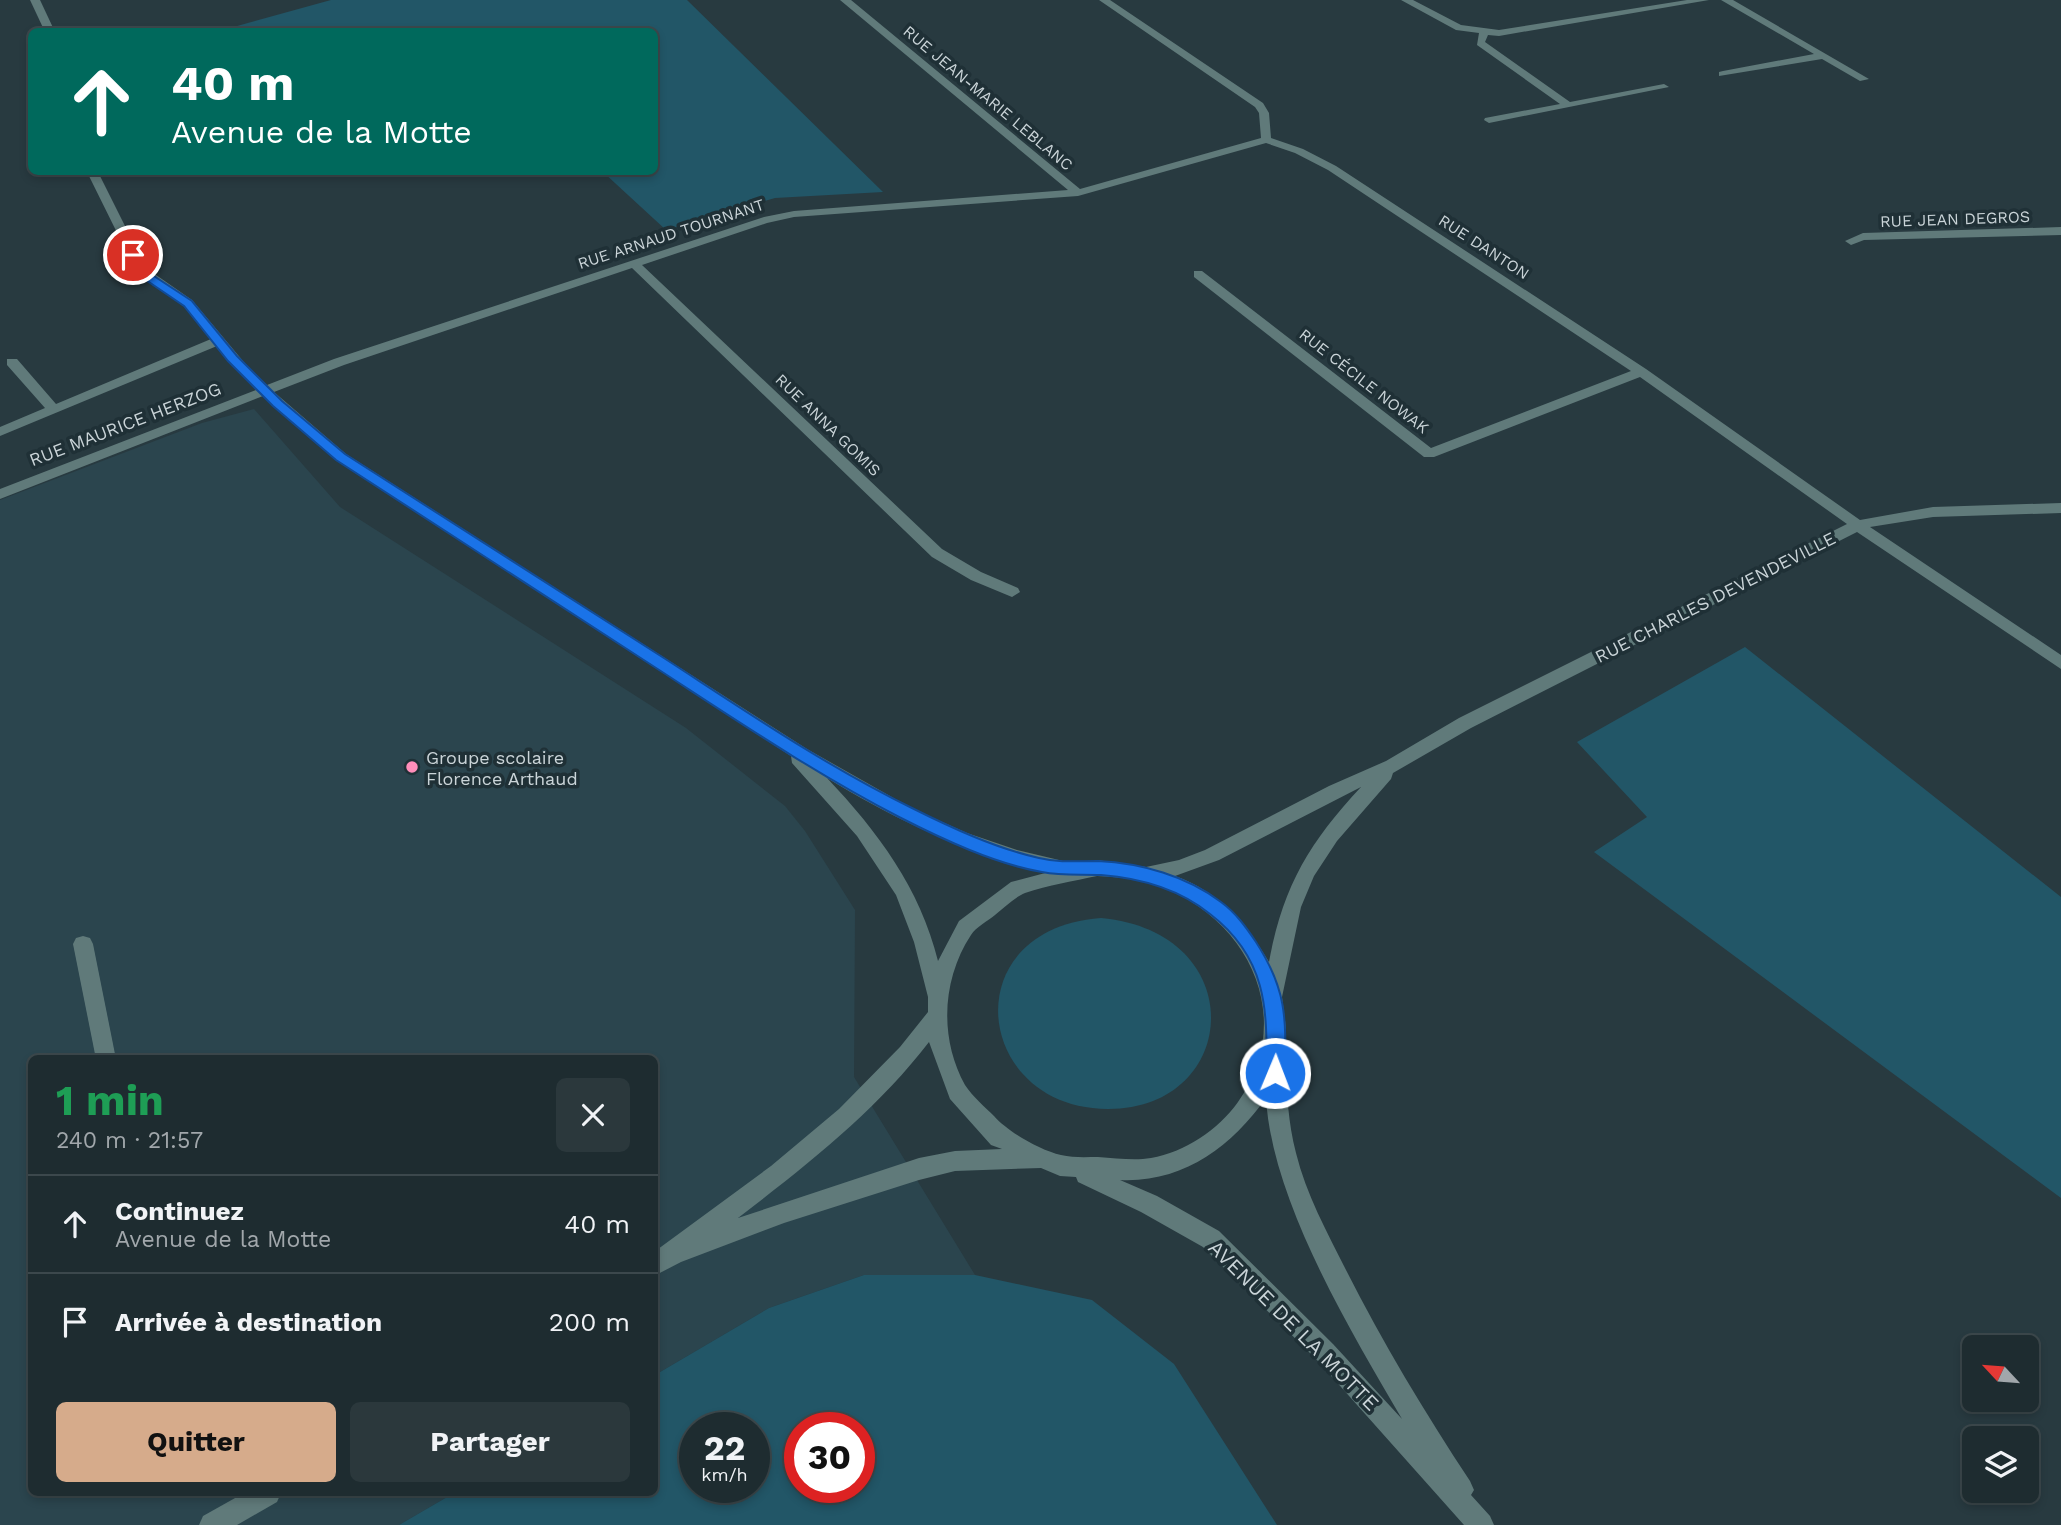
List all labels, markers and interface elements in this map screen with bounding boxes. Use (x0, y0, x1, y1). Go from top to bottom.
street label: RUE JEAN-MARIE LEBLANC (899, 22, 1077, 174)
text: 40 m (171, 54, 294, 112)
icon: ahead (56, 56, 147, 147)
text: Avenue de la Motte (171, 113, 472, 151)
street label: RUE ARNAUD TOURNANT (575, 195, 767, 273)
street label: RUE JEAN DEGROS (1880, 207, 2030, 231)
street label: RUE DANTON (1435, 211, 1533, 283)
pin (103, 225, 163, 285)
icon: arrive (114, 236, 152, 274)
street label: RUE CÉCILE NOWAK (1296, 325, 1433, 438)
street label: RUE ANNA GOMIS (772, 370, 884, 480)
street label: RUE MAURICE HERZOG (26, 378, 224, 470)
street label: RUE CHARLES DEVENDEVILLE (1591, 527, 1839, 667)
place label: Groupe scolaire Florence Arthaud (426, 747, 578, 789)
marker: Groupe scolaire Florence Arthaud (404, 759, 420, 775)
position arrow (1238, 1036, 1312, 1110)
text: 1 min (56, 1076, 164, 1125)
button: close (556, 1078, 630, 1152)
text: 240 m · 21:57 (56, 1127, 203, 1154)
text: Continuez (115, 1196, 244, 1226)
icon: ahead (56, 1205, 94, 1243)
text: 40 m (564, 1209, 630, 1239)
text: Avenue de la Motte (115, 1226, 331, 1253)
street label: AVENUE DE LA MOTTE (1204, 1235, 1384, 1415)
icon: arrive (56, 1303, 94, 1341)
text: Arrivée à destination (115, 1307, 382, 1337)
text: 200 m (549, 1307, 630, 1337)
north arrow (1962, 1335, 2039, 1412)
map controls (1962, 1335, 2039, 1503)
button: Quitter (56, 1402, 336, 1482)
button: Partager (350, 1402, 630, 1482)
speed limit sign: 30 (784, 1412, 875, 1503)
button: layers (1962, 1426, 2039, 1503)
text: 22 (704, 1427, 745, 1469)
text: km/h (701, 1464, 748, 1485)

